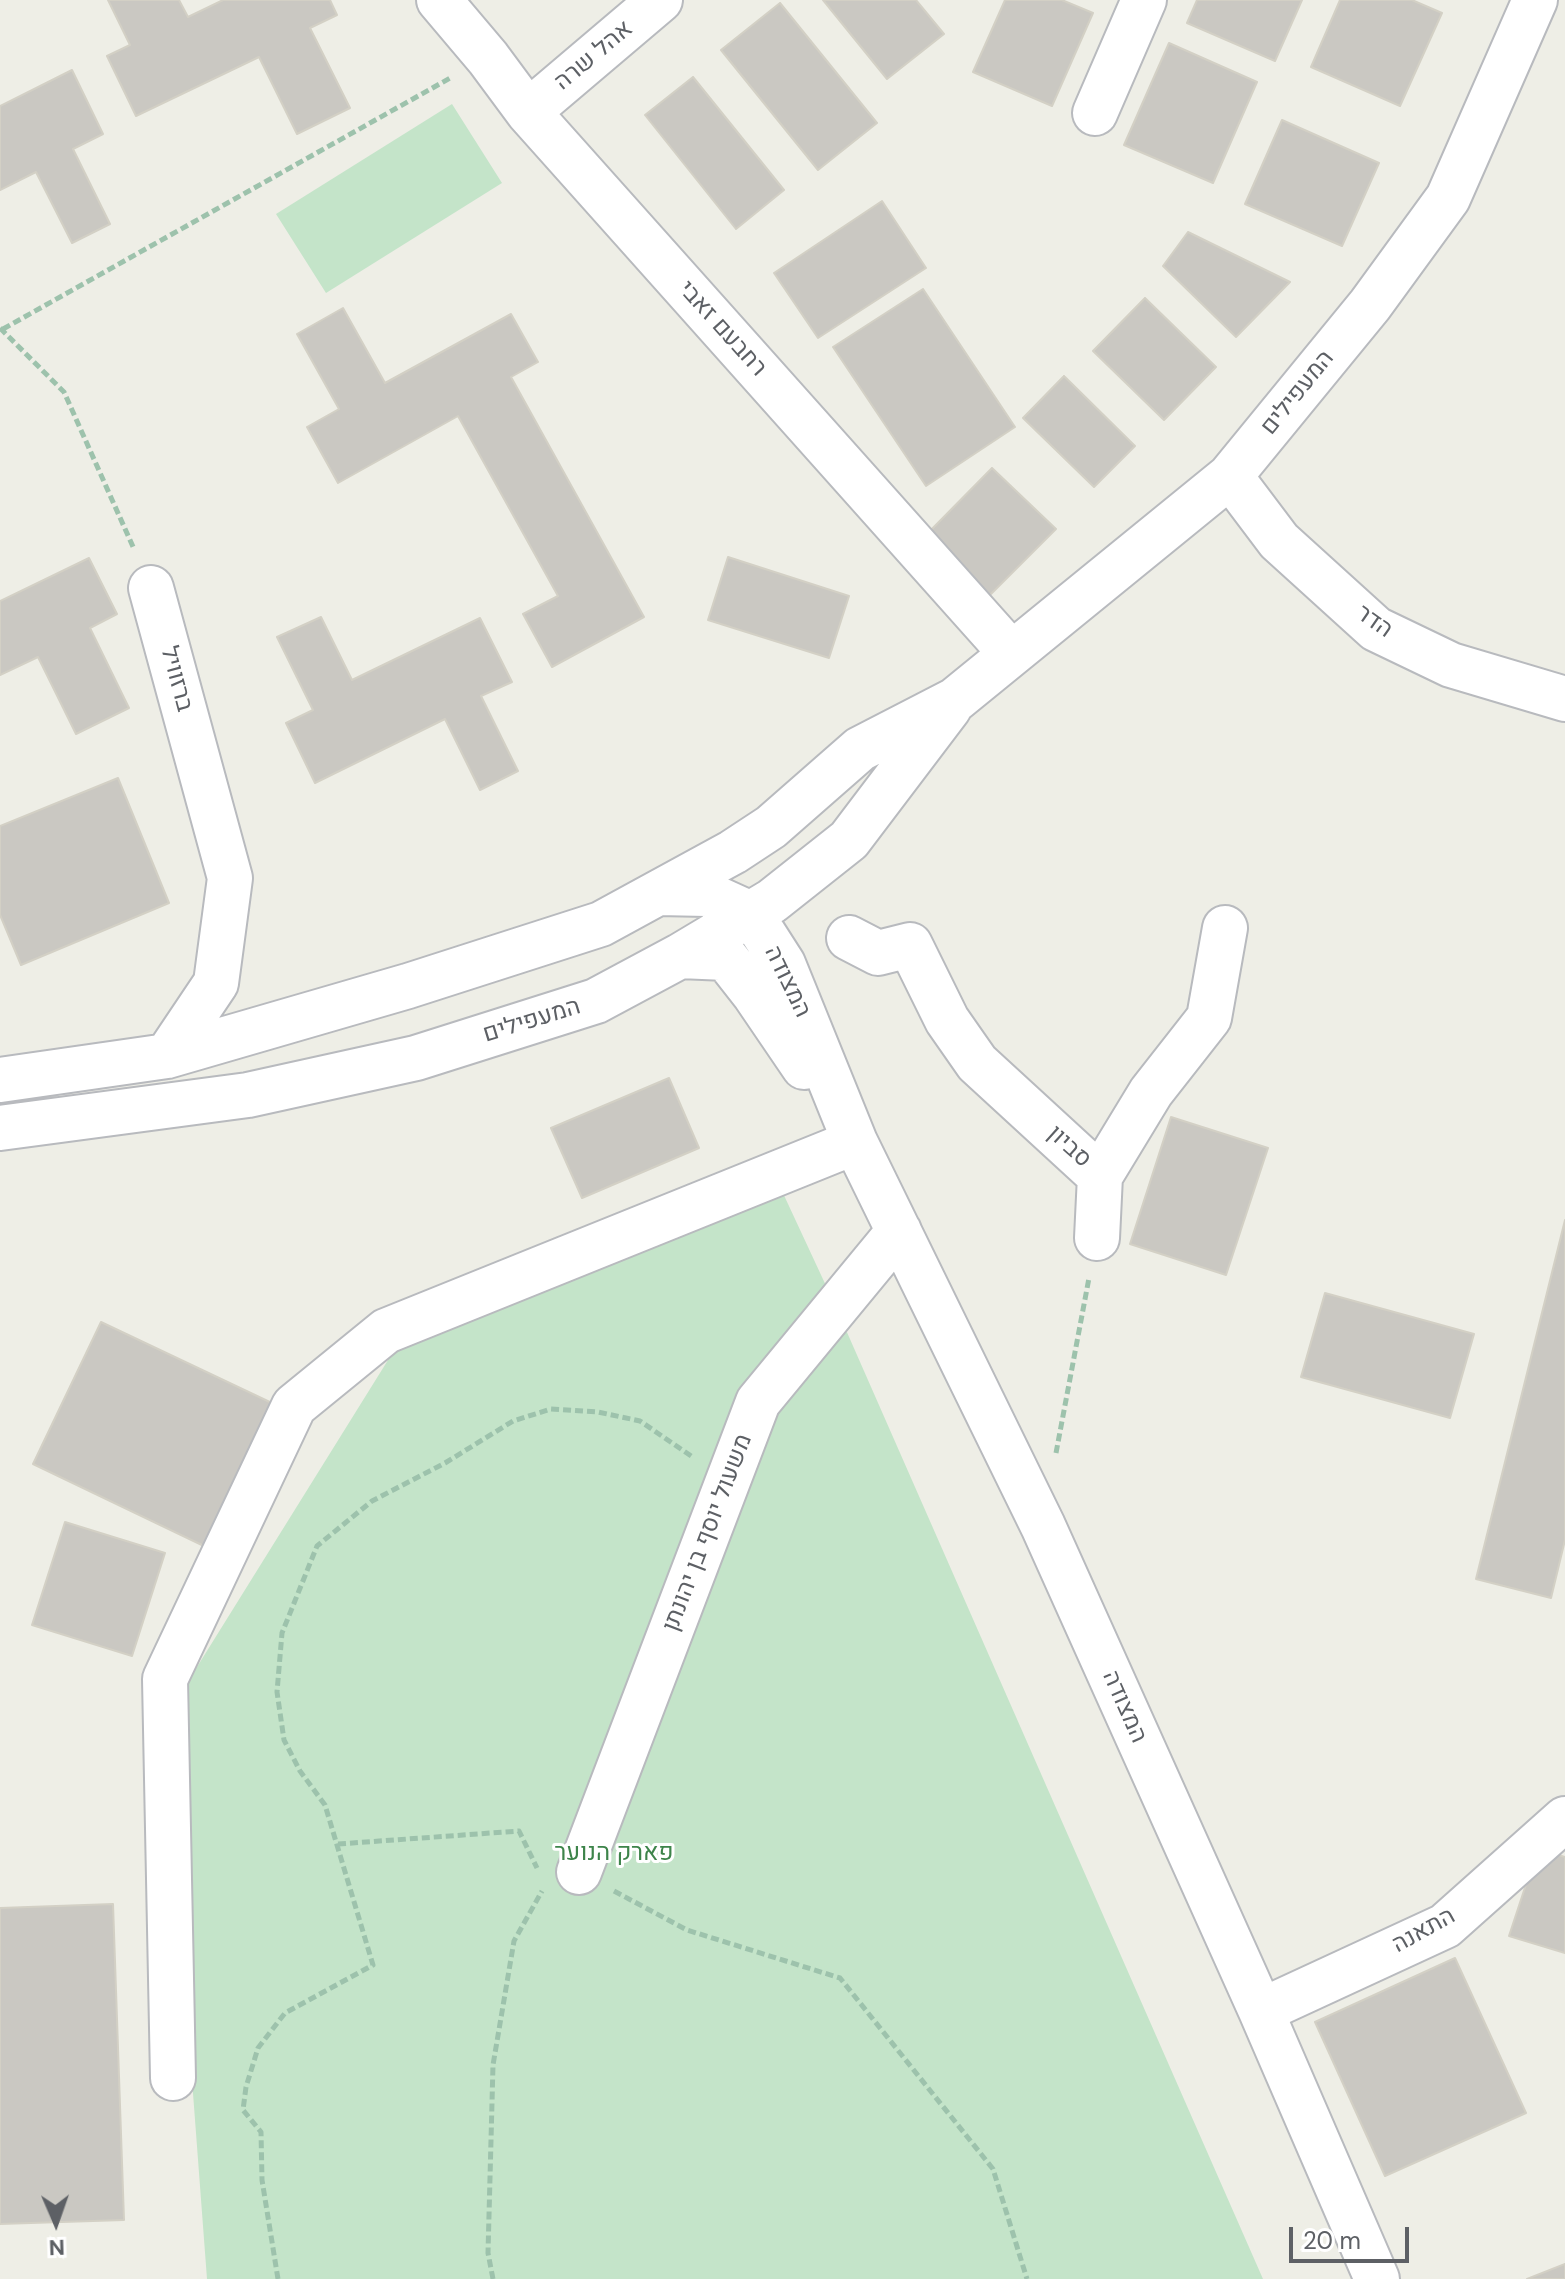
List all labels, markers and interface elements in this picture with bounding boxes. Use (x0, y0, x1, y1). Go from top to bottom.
street label: אהל שרה (549, 15, 639, 97)
street label: רחבעם זאבי (672, 275, 772, 383)
street label: המעפילים (1255, 345, 1341, 441)
street label: הדר (1350, 599, 1398, 645)
street label: ברזוויל (153, 643, 199, 715)
street label: המצודה (757, 941, 817, 1023)
street label: המעפילים (480, 993, 584, 1049)
street label: סביון (1041, 1120, 1097, 1174)
street label: משעול יוסף בן יהונתן (657, 1430, 759, 1636)
street label: המצודה (1095, 1666, 1153, 1748)
park label: פארק הנוער (554, 1840, 674, 1868)
street label: התאנה (1388, 1902, 1460, 1960)
north arrow (16, 2183, 96, 2263)
scale bar (1293, 2211, 1413, 2261)
text: 20 m (1303, 2225, 1361, 2256)
text: N (48, 2233, 65, 2262)

